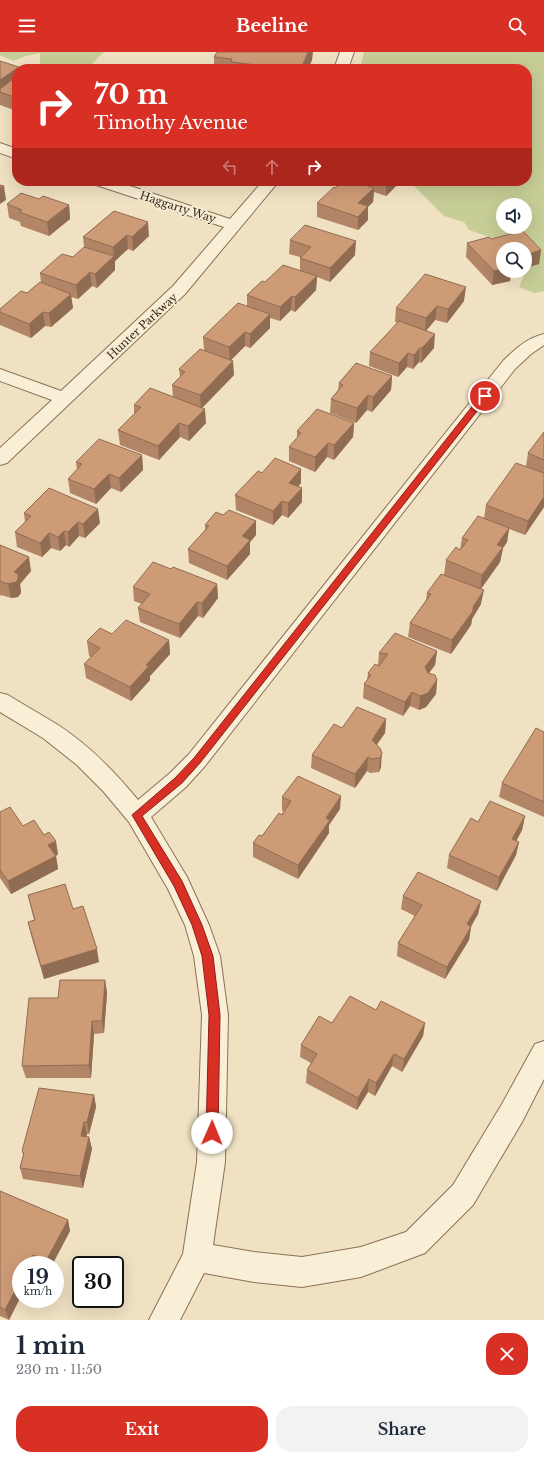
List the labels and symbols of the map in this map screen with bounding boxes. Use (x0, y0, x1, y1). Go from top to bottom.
street label: Haggarty Way (138, 188, 218, 226)
street label: Hunter Parkway (104, 290, 180, 362)
pin (468, 379, 502, 413)
position arrow (191, 1112, 233, 1154)
speed limit sign: 30 (72, 1256, 124, 1308)

